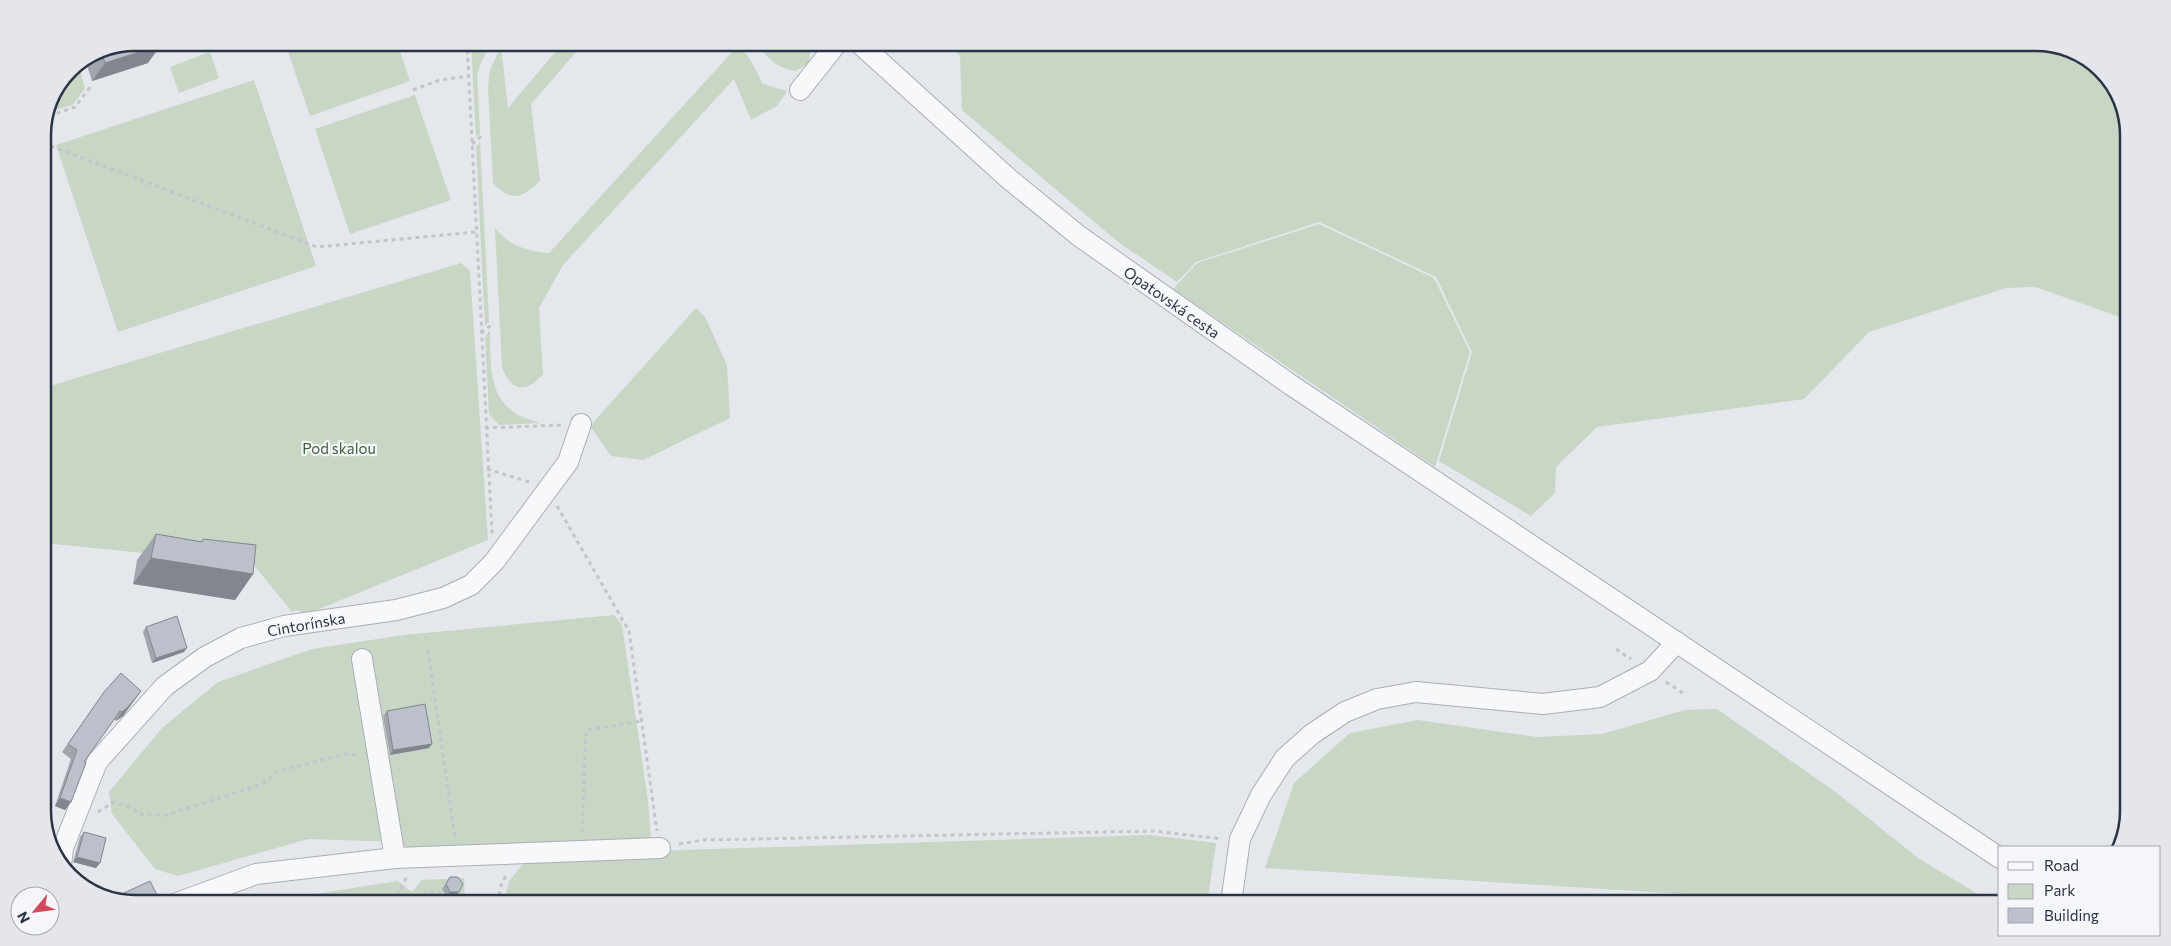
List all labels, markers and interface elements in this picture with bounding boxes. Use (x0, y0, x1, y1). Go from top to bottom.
street label: Opatovská cesta (1121, 262, 1223, 342)
park label: Pod skalou (302, 439, 376, 457)
street label: Cintorínska (266, 608, 346, 640)
legend (1998, 846, 2161, 936)
text: Road (2044, 856, 2079, 874)
text: Park (2044, 881, 2075, 899)
north arrow (10, 886, 60, 936)
text: Building (2044, 906, 2099, 924)
text: N (13, 909, 33, 926)

